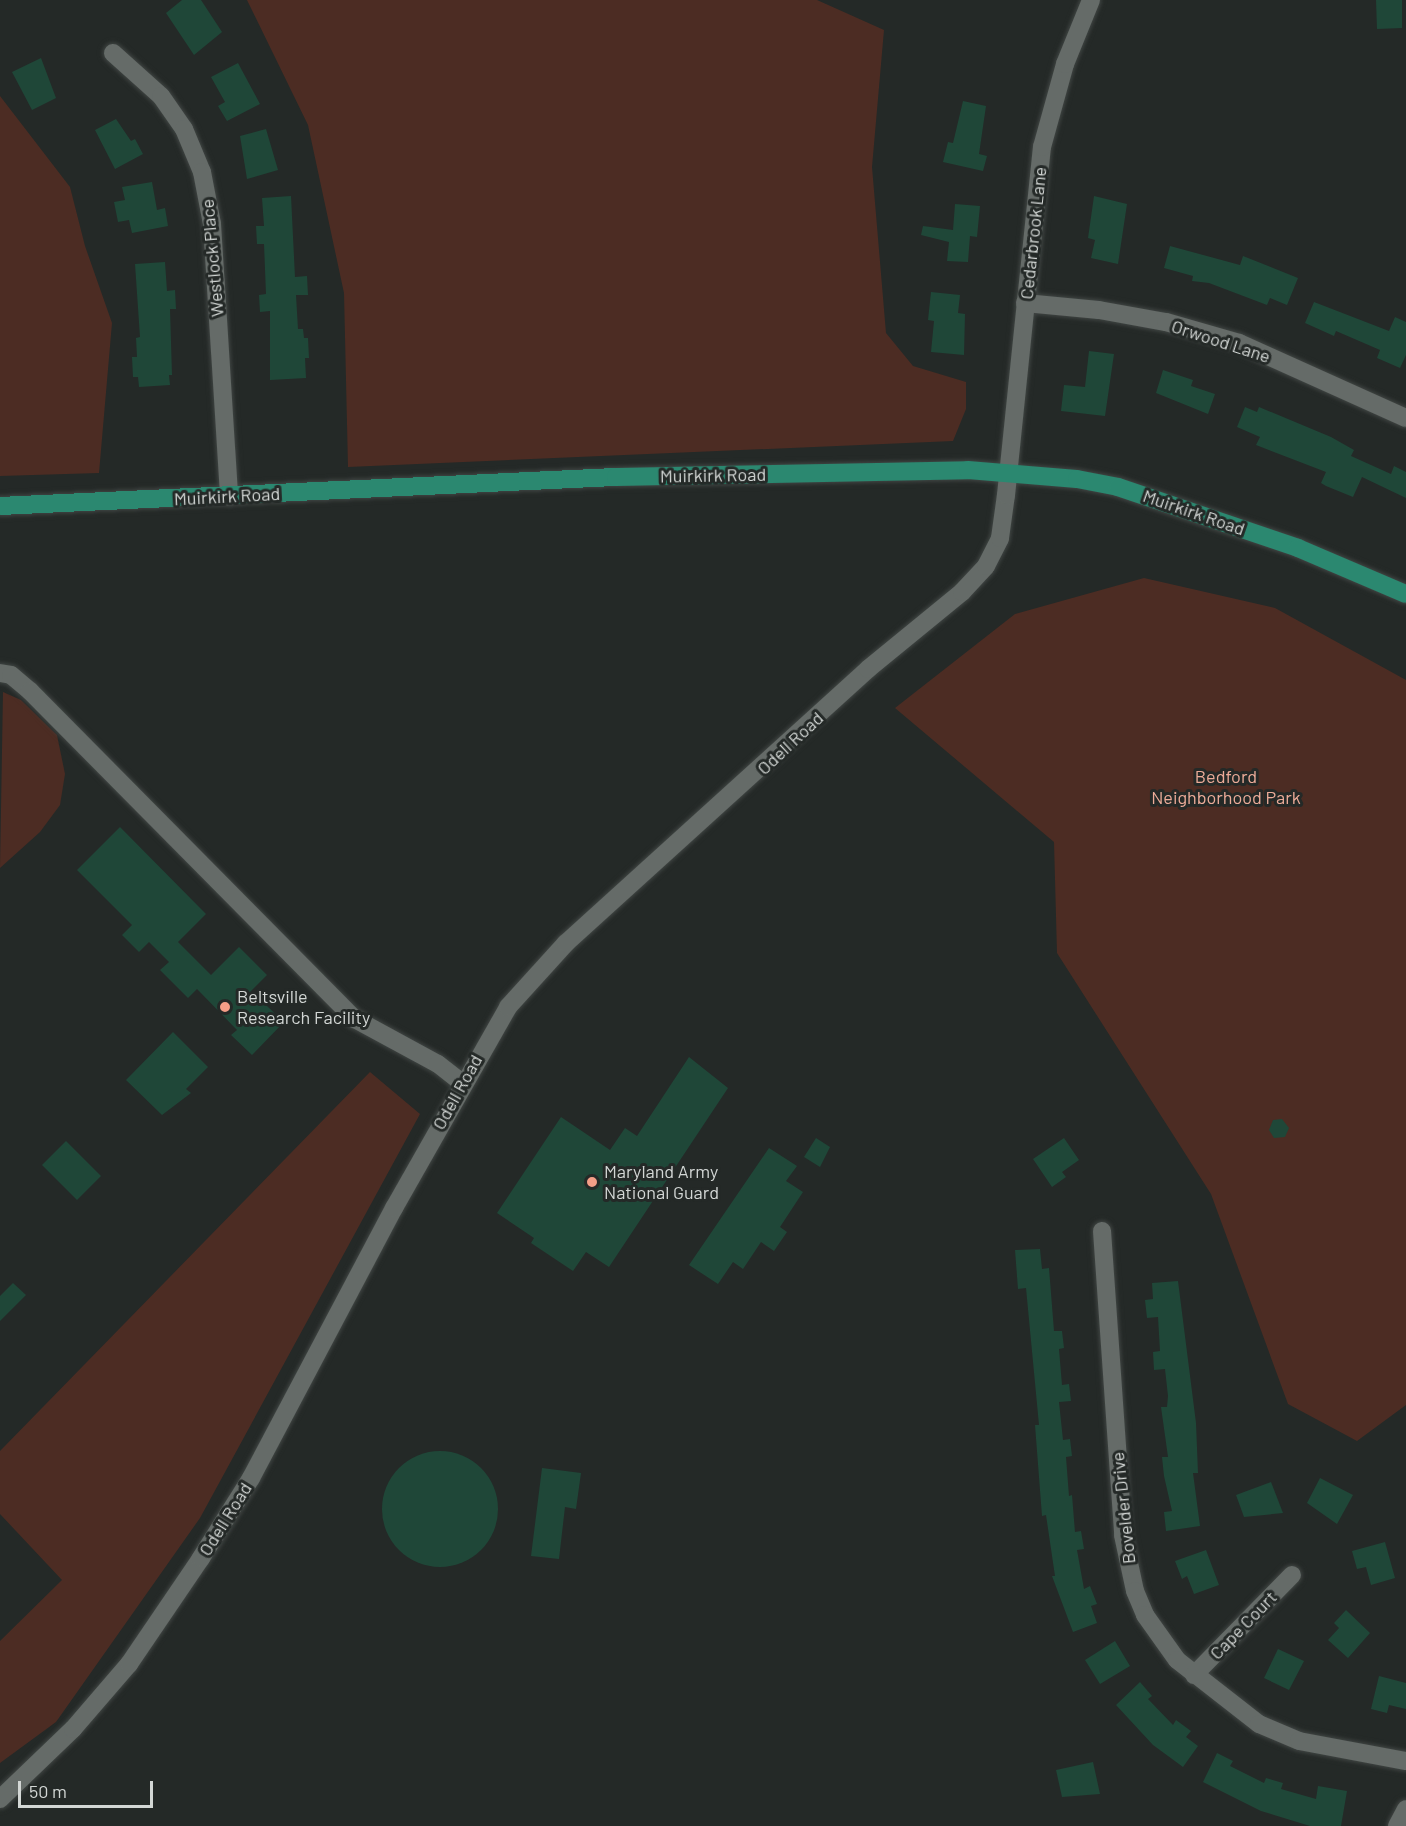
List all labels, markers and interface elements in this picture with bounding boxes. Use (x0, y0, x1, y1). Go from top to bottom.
street label: Cedarbrook Lane (1015, 166, 1051, 300)
street label: Westlock Place (196, 198, 228, 318)
street label: Orwood Lane (1169, 315, 1273, 367)
street label: Muirkirk Road (660, 463, 766, 487)
street label: Muirkirk Road (173, 482, 281, 510)
street label: Muirkirk Road (1140, 484, 1248, 540)
street label: Odell Road (753, 707, 827, 779)
park label: Bedford Neighborhood Park (1151, 766, 1301, 808)
place label: Beltsville Research Facility (237, 986, 370, 1028)
marker: Beltsville Research Facility (218, 1000, 232, 1014)
street label: Odell Road (428, 1051, 486, 1133)
place label: Maryland Army National Guard (604, 1161, 719, 1204)
marker: Maryland Army National Guard (585, 1175, 599, 1189)
street label: Bovelder Drive (1106, 1451, 1140, 1565)
street label: Odell Road (194, 1478, 256, 1560)
street label: Cape Court (1205, 1586, 1281, 1664)
scale bar (21, 1769, 156, 1807)
text: 50 m (29, 1780, 67, 1802)

